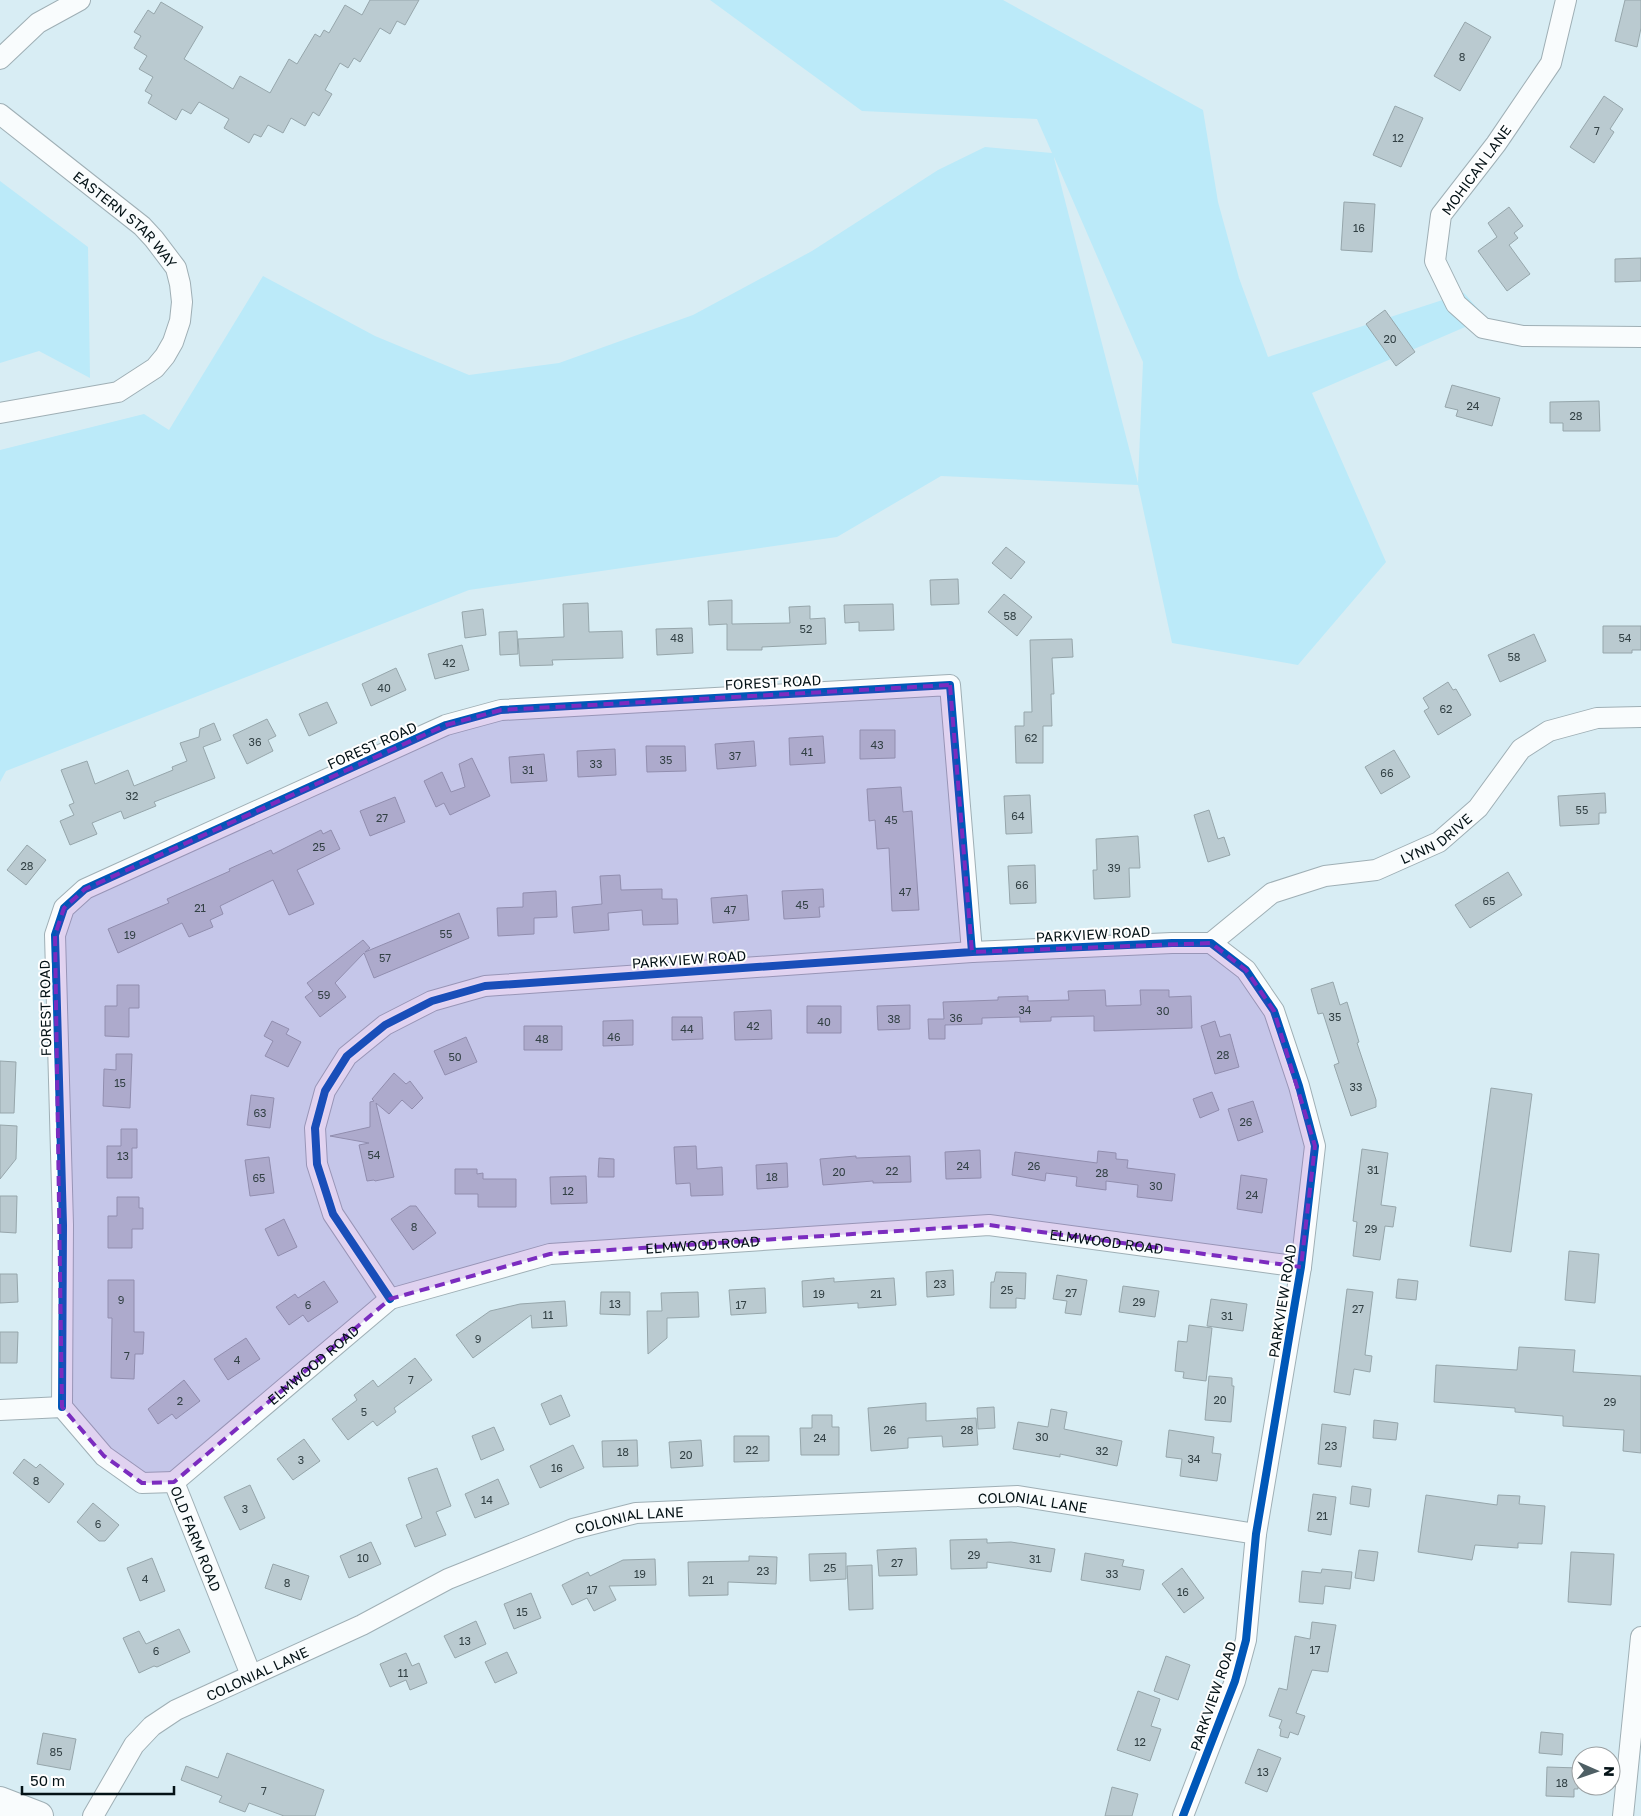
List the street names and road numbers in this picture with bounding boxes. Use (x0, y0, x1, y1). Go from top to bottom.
street label: MOHICAN LANE (1438, 122, 1514, 218)
street label: EASTERN STAR WAY (70, 167, 181, 271)
street label: FOREST ROAD (724, 671, 822, 693)
street label: FOREST ROAD (324, 718, 420, 772)
street label: LYNN DRIVE (1397, 809, 1475, 867)
street label: PARKVIEW ROAD (1035, 923, 1151, 945)
street label: PARKVIEW ROAD (631, 947, 747, 971)
street label: FOREST ROAD (36, 960, 54, 1056)
street label: ELMWOOD ROAD (1049, 1225, 1165, 1257)
street label: ELMWOOD ROAD (645, 1232, 760, 1256)
street label: PARKVIEW ROAD (1265, 1243, 1299, 1359)
street label: ELMWOOD ROAD (264, 1321, 362, 1408)
street label: OLD FARM ROAD (168, 1483, 225, 1594)
street label: COLONIAL LANE (977, 1487, 1089, 1515)
street label: COLONIAL LANE (573, 1502, 684, 1537)
street label: PARKVIEW ROAD (1186, 1639, 1240, 1753)
street label: COLONIAL LANE (203, 1642, 311, 1704)

